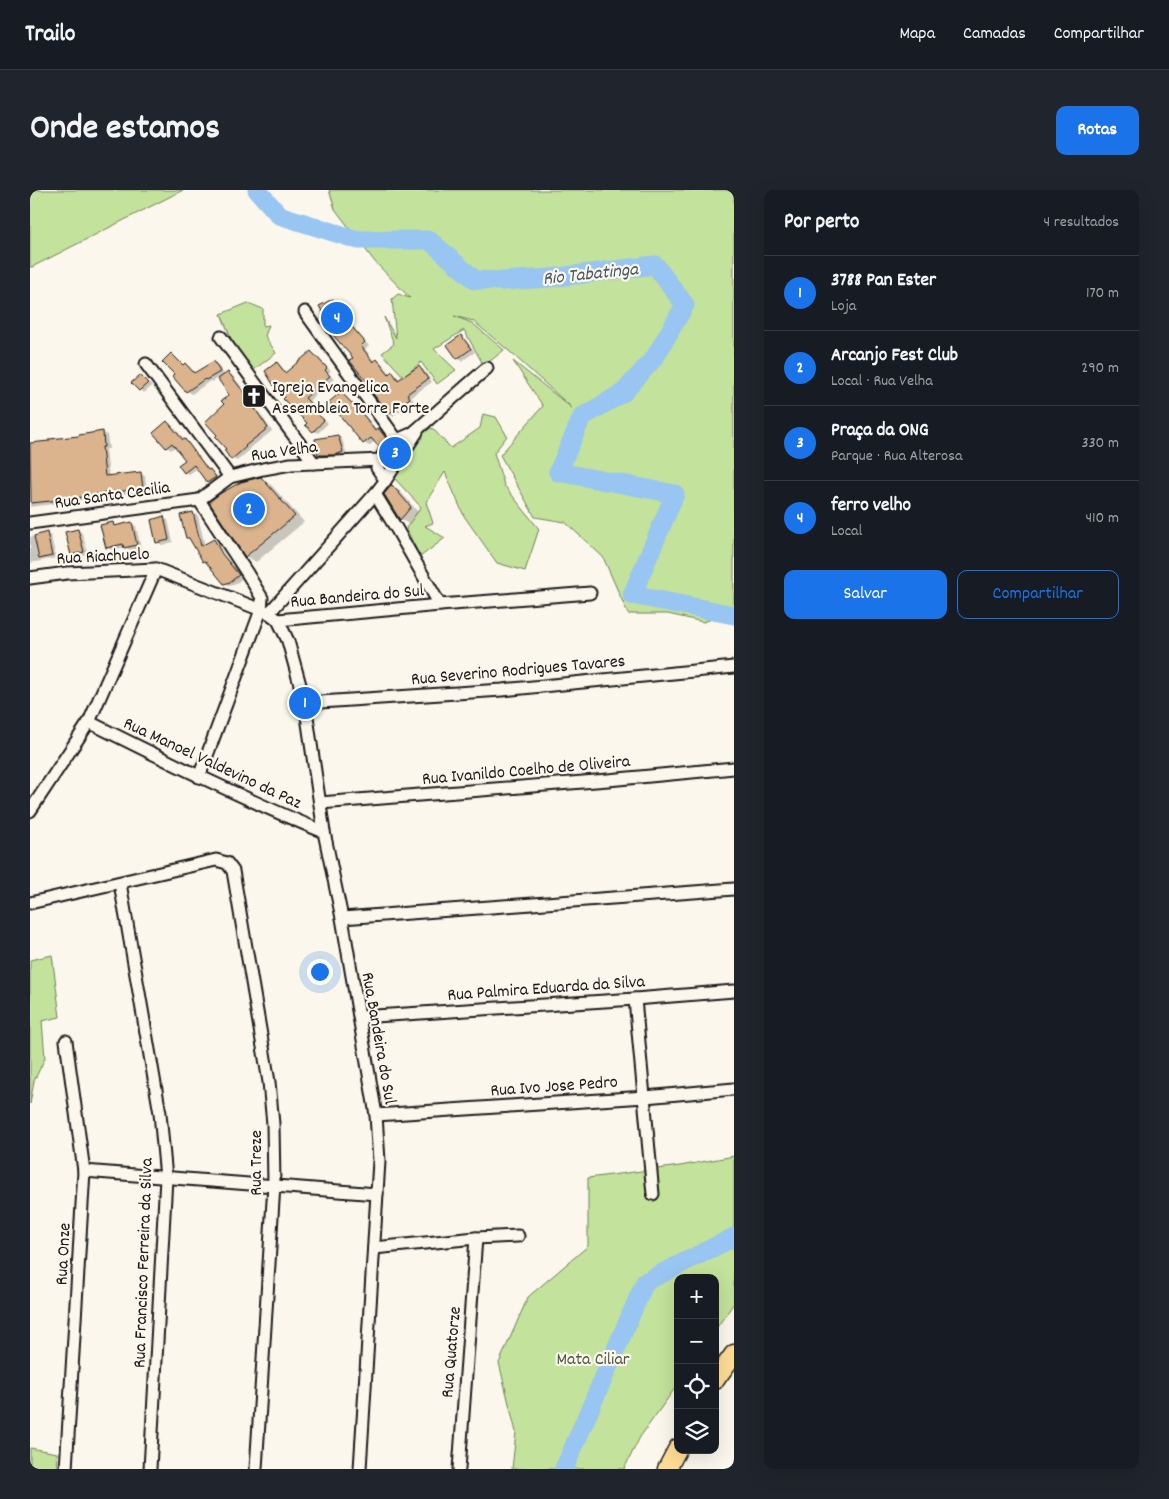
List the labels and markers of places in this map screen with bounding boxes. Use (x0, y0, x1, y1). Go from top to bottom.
pin: 4 (321, 299, 353, 337)
place label: Igreja Evangelica Assembleia Torre Forte (272, 376, 429, 422)
church icon: Igreja Evangelica Assembleia Torre Forte (241, 383, 267, 409)
pin: 3 (379, 434, 411, 472)
pin: 2 (233, 490, 265, 528)
pin: 1 (289, 684, 321, 722)

